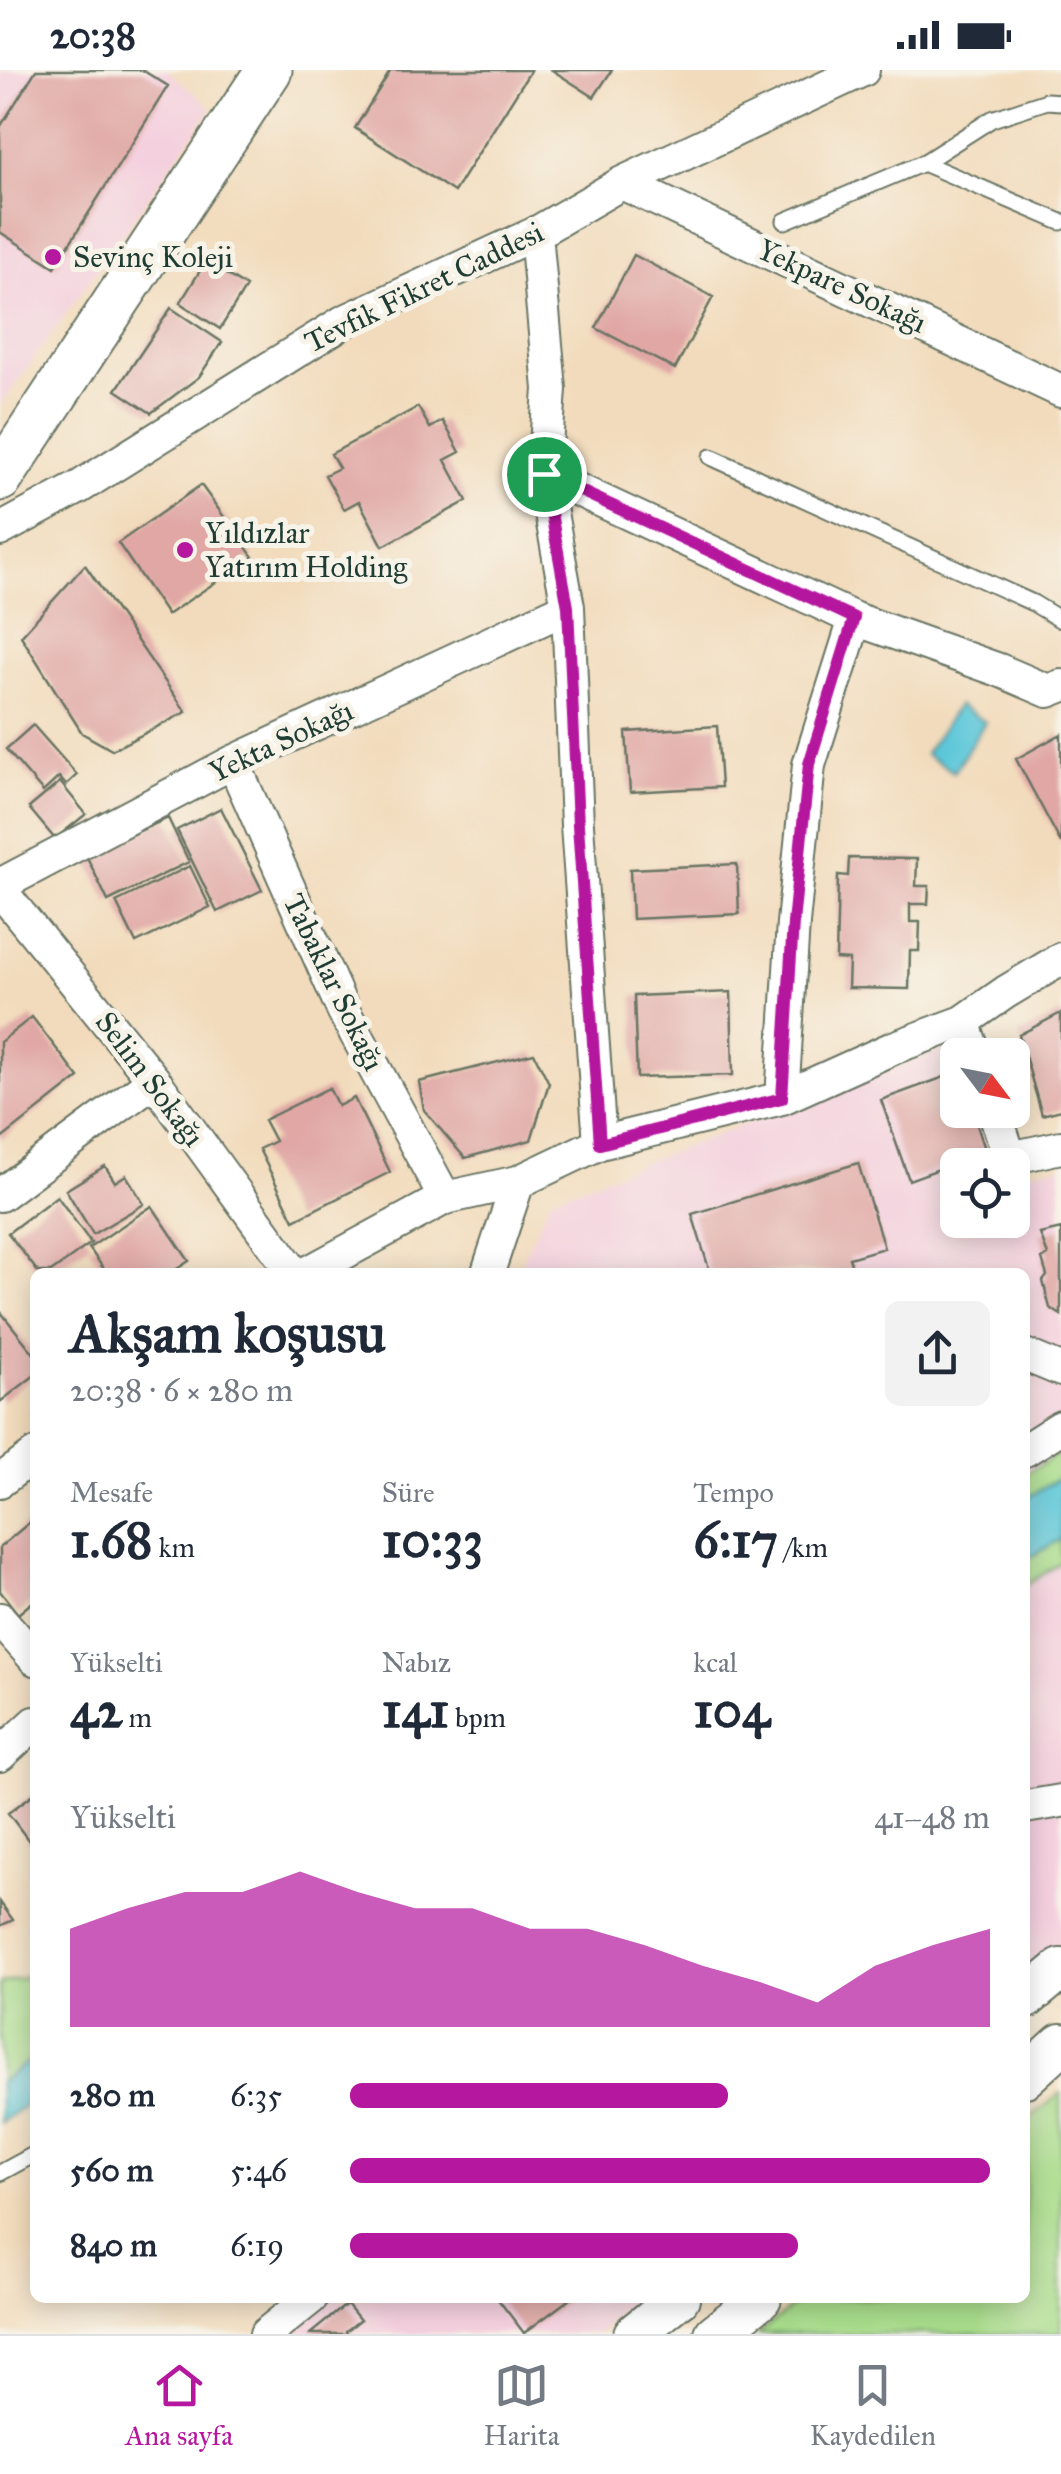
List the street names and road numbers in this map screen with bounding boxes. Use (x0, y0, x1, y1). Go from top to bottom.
street label: Tevfik Fikret Caddesi (299, 214, 549, 360)
street label: Yekpare Sokağı (752, 231, 932, 341)
street label: Yekta Sokağı (203, 692, 359, 790)
street label: Tabaklar Sokağı (276, 888, 392, 1076)
street label: Selim Sokağı (88, 1005, 212, 1153)

